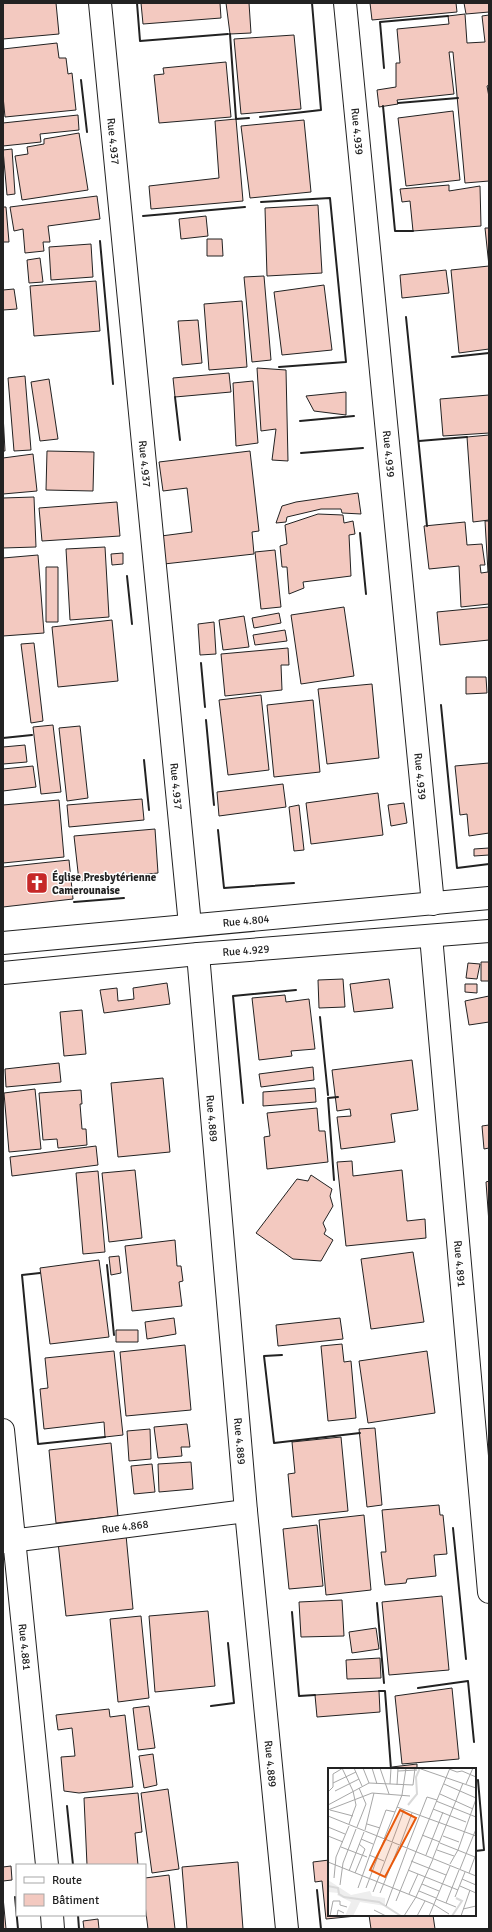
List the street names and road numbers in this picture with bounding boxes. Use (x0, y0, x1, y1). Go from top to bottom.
street label: Rue 4.939 (349, 107, 366, 155)
street label: Rue 4.937 (105, 117, 122, 165)
street label: Rue 4.939 (380, 430, 398, 478)
street label: Rue 4.937 (136, 440, 154, 488)
street label: Rue 4.939 (412, 752, 429, 800)
street label: Rue 4.937 (168, 762, 185, 810)
street label: Rue 4.804 (222, 912, 270, 929)
street label: Rue 4.929 (222, 942, 270, 959)
street label: Rue 4.889 (204, 1094, 221, 1142)
street label: Rue 4.891 (451, 1240, 469, 1288)
street label: Rue 4.889 (231, 1417, 248, 1465)
street label: Rue 4.868 (101, 1517, 149, 1536)
street label: Rue 4.881 (16, 1623, 34, 1671)
street label: Rue 4.889 (262, 1740, 280, 1788)

